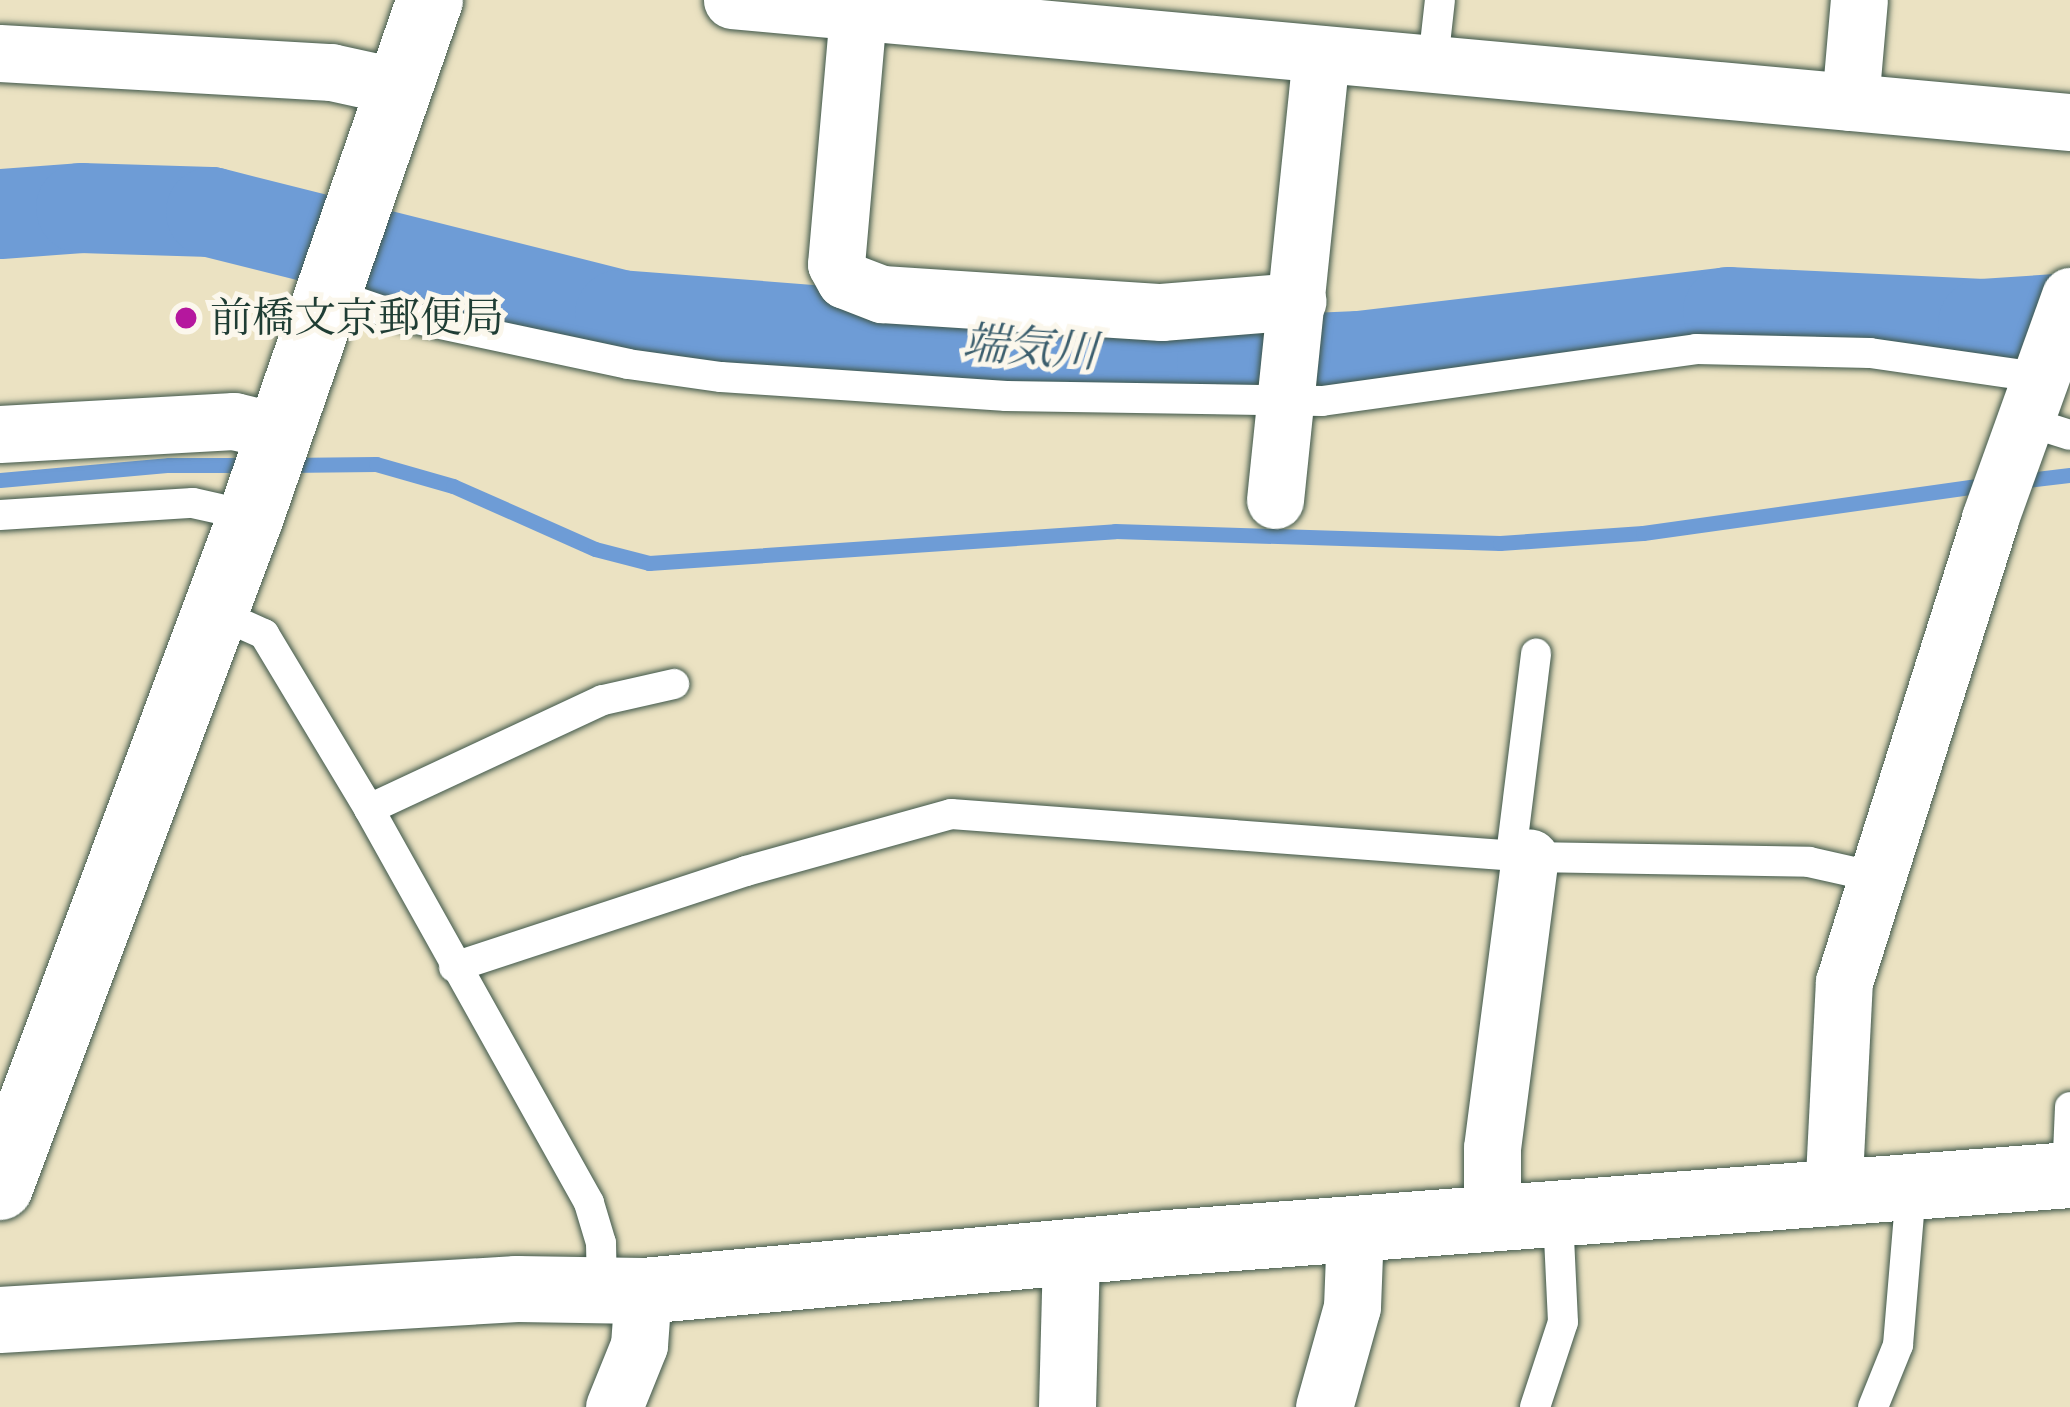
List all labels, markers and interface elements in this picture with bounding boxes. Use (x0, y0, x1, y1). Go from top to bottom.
place label: 前橋文京郵便局 (210, 293, 504, 343)
marker: 前橋文京郵便局 (173, 305, 199, 331)
water label: 端気川 (961, 315, 1099, 379)

